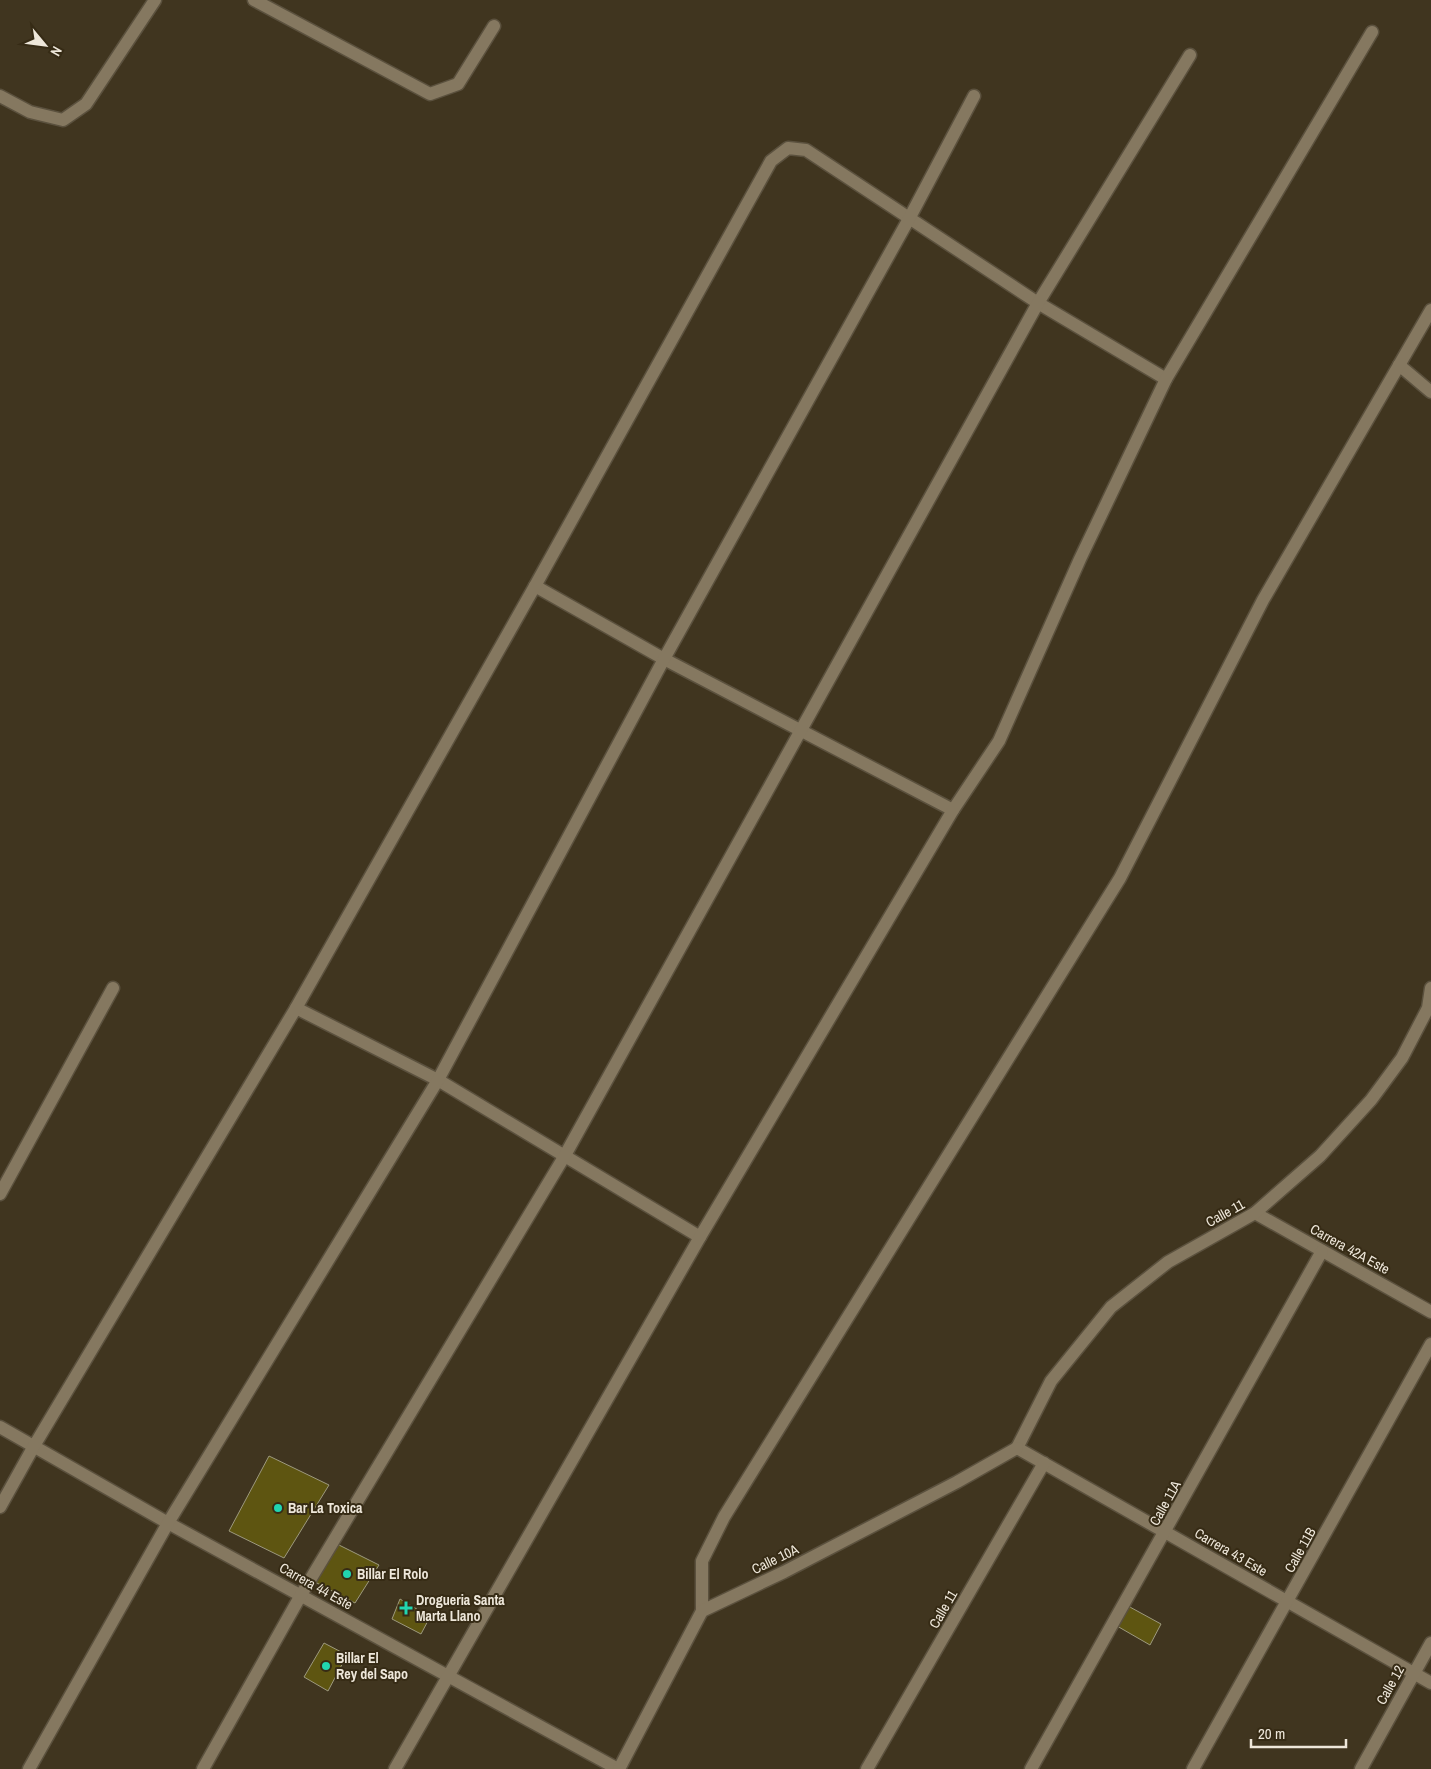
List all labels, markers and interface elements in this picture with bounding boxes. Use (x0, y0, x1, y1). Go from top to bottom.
north arrow (20, 20, 70, 70)
text: N (46, 43, 66, 59)
street label: Calle 11 (1203, 1195, 1248, 1231)
street label: Carrera 42A Este (1307, 1220, 1393, 1278)
street label: Calle 11A (1145, 1477, 1185, 1529)
place label: Bar La Toxica (288, 1499, 363, 1517)
marker: Bar La Toxica (272, 1502, 284, 1514)
street label: Carrera 43 Este (1191, 1524, 1271, 1580)
street label: Calle 11B (1280, 1524, 1320, 1576)
street label: Calle 10A (749, 1540, 802, 1578)
street label: Carrera 44 Este (276, 1558, 356, 1614)
place label: Billar El Rolo (357, 1565, 428, 1583)
marker: Billar El Rolo (341, 1568, 353, 1580)
street label: Calle 11 (925, 1586, 961, 1631)
place label: Drogueria Santa Marta Llano (416, 1591, 505, 1625)
marker: Drogueria Santa Marta Llano (400, 1602, 412, 1614)
place label: Billar El Rey del Sapo (336, 1649, 408, 1683)
marker: Billar El Rey del Sapo (320, 1660, 332, 1672)
street label: Calle 12 (1372, 1662, 1408, 1708)
scale bar (1251, 1716, 1346, 1748)
text: 20 m (1258, 1723, 1285, 1744)

